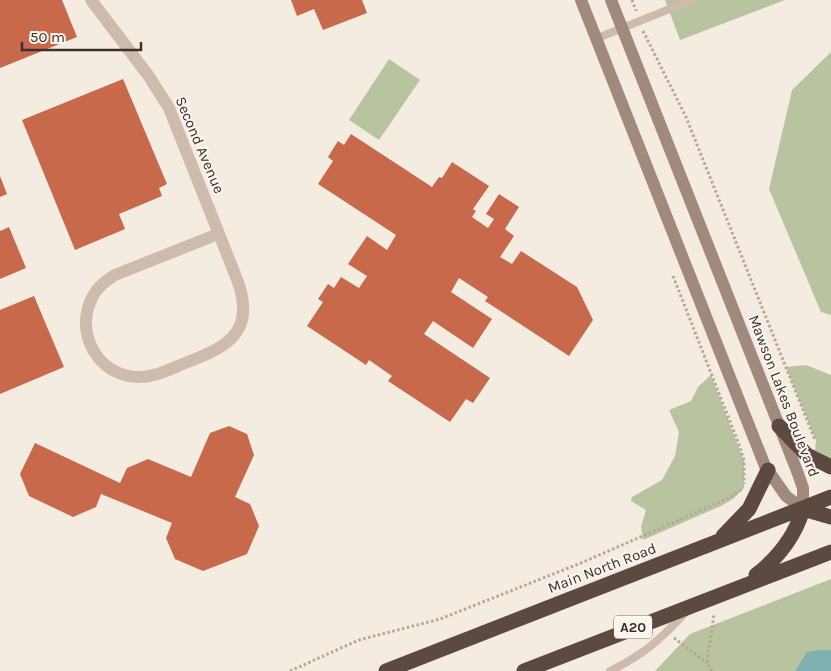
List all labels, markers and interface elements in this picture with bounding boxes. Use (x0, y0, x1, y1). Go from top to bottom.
scale bar (22, 20, 141, 52)
text: 50 m (30, 28, 65, 46)
street label: Second Avenue (171, 94, 229, 196)
street label: Mawson Lakes Boulevard (745, 312, 823, 480)
street label: Main North Road (545, 539, 659, 597)
road number: A20 (614, 616, 652, 638)

